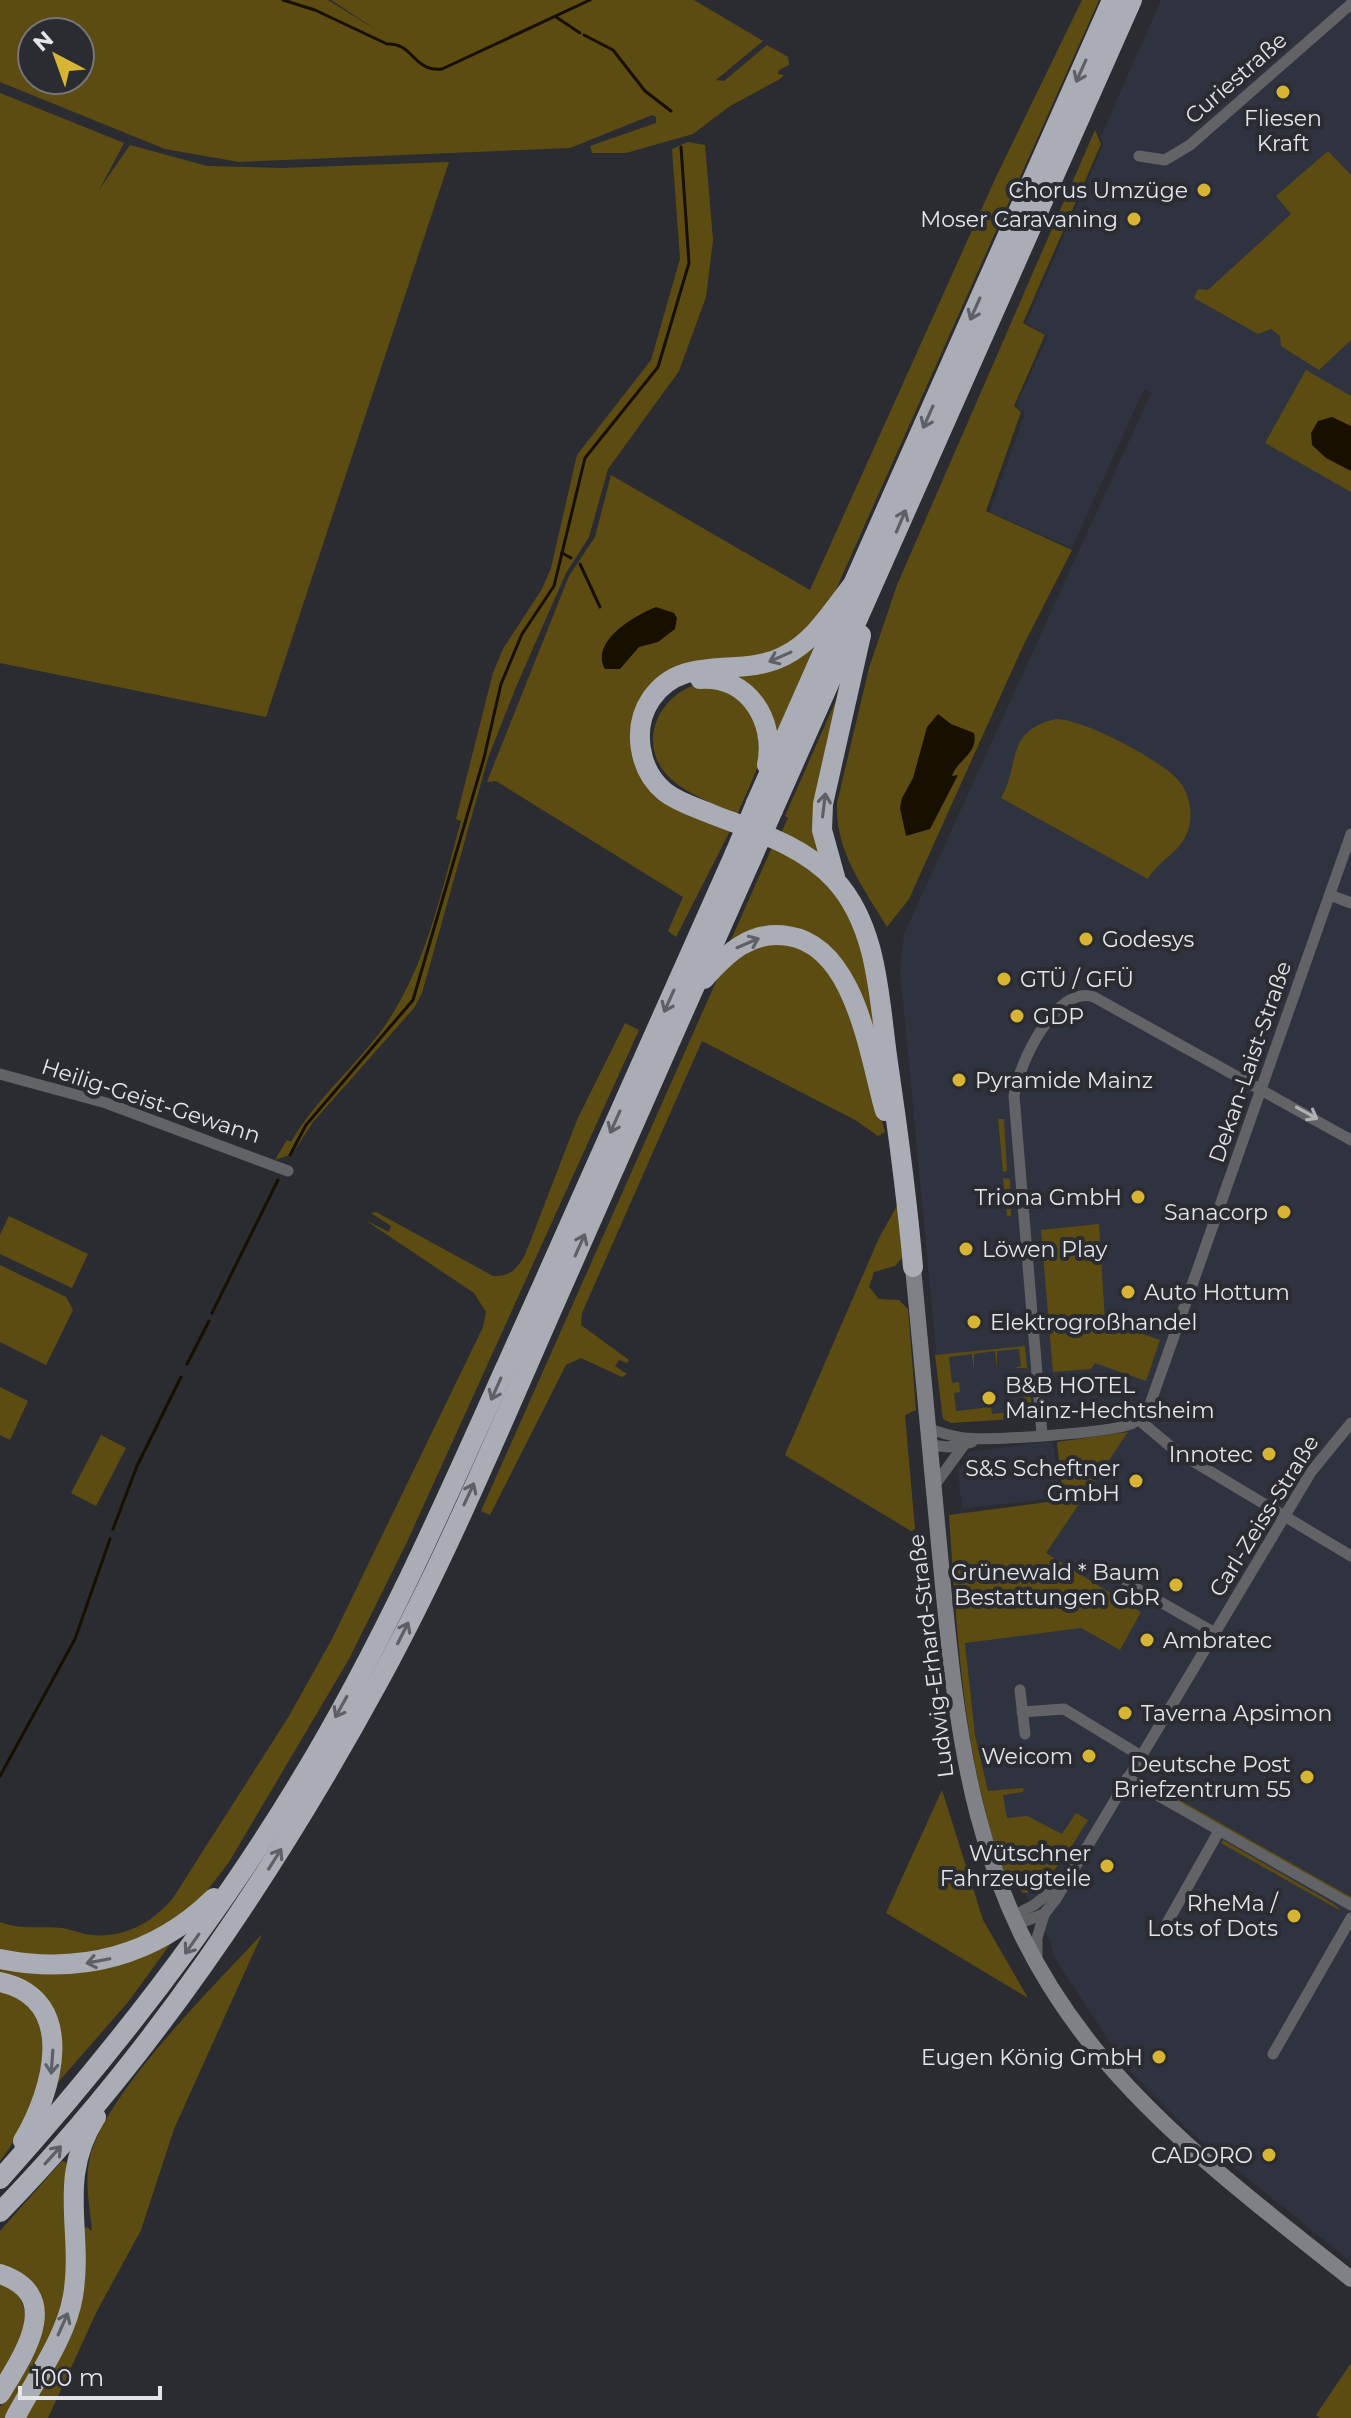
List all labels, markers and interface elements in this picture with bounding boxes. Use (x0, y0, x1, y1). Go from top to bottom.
north arrow (16, 16, 96, 96)
text: N (28, 25, 59, 57)
street label: Curiestraße (1179, 26, 1293, 130)
one-way arrow (1073, 59, 1088, 83)
marker: Fliesen Kraft (1274, 83, 1292, 101)
place label: Fliesen Kraft (1244, 105, 1322, 157)
place label: Chorus Umzüge (1008, 177, 1188, 204)
marker: Chorus Umzüge (1195, 181, 1213, 199)
place label: Moser Caravaning (920, 206, 1118, 233)
marker: Moser Caravaning (1125, 210, 1143, 228)
one-way arrow (967, 296, 982, 321)
one-way arrow (919, 404, 934, 429)
one-way arrow (895, 509, 910, 534)
one-way arrow (769, 650, 793, 665)
one-way arrow (816, 792, 831, 819)
place label: Godesys (1102, 926, 1195, 953)
marker: Godesys (1077, 930, 1095, 948)
one-way arrow (735, 934, 760, 949)
street label: Dekan-Laist-Straße (1203, 958, 1297, 1166)
place label: GTÜ / GFÜ (1020, 966, 1134, 993)
marker: GTÜ / GFÜ (995, 970, 1013, 988)
one-way arrow (661, 989, 676, 1013)
place label: GDP (1033, 1003, 1084, 1030)
marker: GDP (1008, 1007, 1026, 1025)
street label: Heilig-Geist-Gewann (38, 1053, 264, 1149)
place label: Pyramide Mainz (975, 1067, 1153, 1094)
marker: Pyramide Mainz (950, 1071, 968, 1089)
one-way arrow (1294, 1106, 1318, 1122)
one-way arrow (607, 1110, 622, 1134)
place label: Triona GmbH (975, 1184, 1122, 1211)
marker: Triona GmbH (1129, 1188, 1147, 1206)
place label: Sanacorp (1164, 1199, 1268, 1226)
marker: Sanacorp (1275, 1203, 1293, 1221)
one-way arrow (574, 1234, 589, 1258)
place label: Löwen Play (982, 1236, 1107, 1263)
marker: Löwen Play (957, 1240, 975, 1258)
place label: Auto Hottum (1144, 1279, 1290, 1306)
marker: Auto Hottum (1119, 1283, 1137, 1301)
place label: Elektrogroßhandel (990, 1309, 1197, 1336)
marker: Elektrogroßhandel (965, 1313, 983, 1331)
place label: B&B HOTEL Mainz-Hechtsheim (1005, 1372, 1214, 1424)
one-way arrow (488, 1377, 503, 1401)
marker: B&B HOTEL Mainz-Hechtsheim (980, 1389, 998, 1407)
street label: Carl-Zeiss-Straße (1203, 1430, 1325, 1602)
place label: Innotec (1169, 1441, 1253, 1468)
marker: Innotec (1260, 1445, 1278, 1463)
place label: S&S Scheftner GmbH (965, 1455, 1120, 1507)
marker: S&S Scheftner GmbH (1127, 1472, 1145, 1490)
one-way arrow (463, 1483, 478, 1507)
street label: Ludwig-Erhard-Straße (903, 1533, 959, 1779)
place label: Grünewald * Baum Bestattungen GbR (951, 1559, 1160, 1611)
marker: Grünewald * Baum Bestattungen GbR (1167, 1576, 1185, 1594)
one-way arrow (396, 1621, 411, 1645)
place label: Ambratec (1163, 1627, 1272, 1654)
marker: Ambratec (1138, 1631, 1156, 1649)
one-way arrow (333, 1695, 348, 1719)
place label: Taverna Apsimon (1141, 1700, 1332, 1727)
marker: Taverna Apsimon (1116, 1704, 1134, 1722)
place label: Weicom (981, 1743, 1073, 1770)
marker: Weicom (1080, 1747, 1098, 1765)
place label: Deutsche Post Briefzentrum 55 (1113, 1751, 1291, 1803)
marker: Deutsche Post Briefzentrum 55 (1298, 1768, 1316, 1786)
place label: Wütschner Fahrzeugteile (940, 1840, 1091, 1892)
one-way arrow (267, 1848, 283, 1871)
marker: Wütschner Fahrzeugteile (1098, 1857, 1116, 1875)
place label: RheMa / Lots of Dots (1147, 1890, 1280, 1942)
marker: RheMa / Lots of Dots (1285, 1907, 1303, 1925)
one-way arrow (183, 1933, 200, 1955)
one-way arrow (86, 1954, 111, 1969)
place label: Eugen König GmbH (921, 2044, 1143, 2071)
one-way arrow (44, 2048, 59, 2075)
marker: Eugen König GmbH (1150, 2048, 1168, 2066)
place label: CADORO (1151, 2142, 1253, 2169)
one-way arrow (43, 2145, 61, 2165)
marker: CADORO (1260, 2146, 1278, 2164)
one-way arrow (57, 2312, 72, 2337)
scale bar (20, 2350, 160, 2400)
text: 100 m (32, 2363, 104, 2392)

